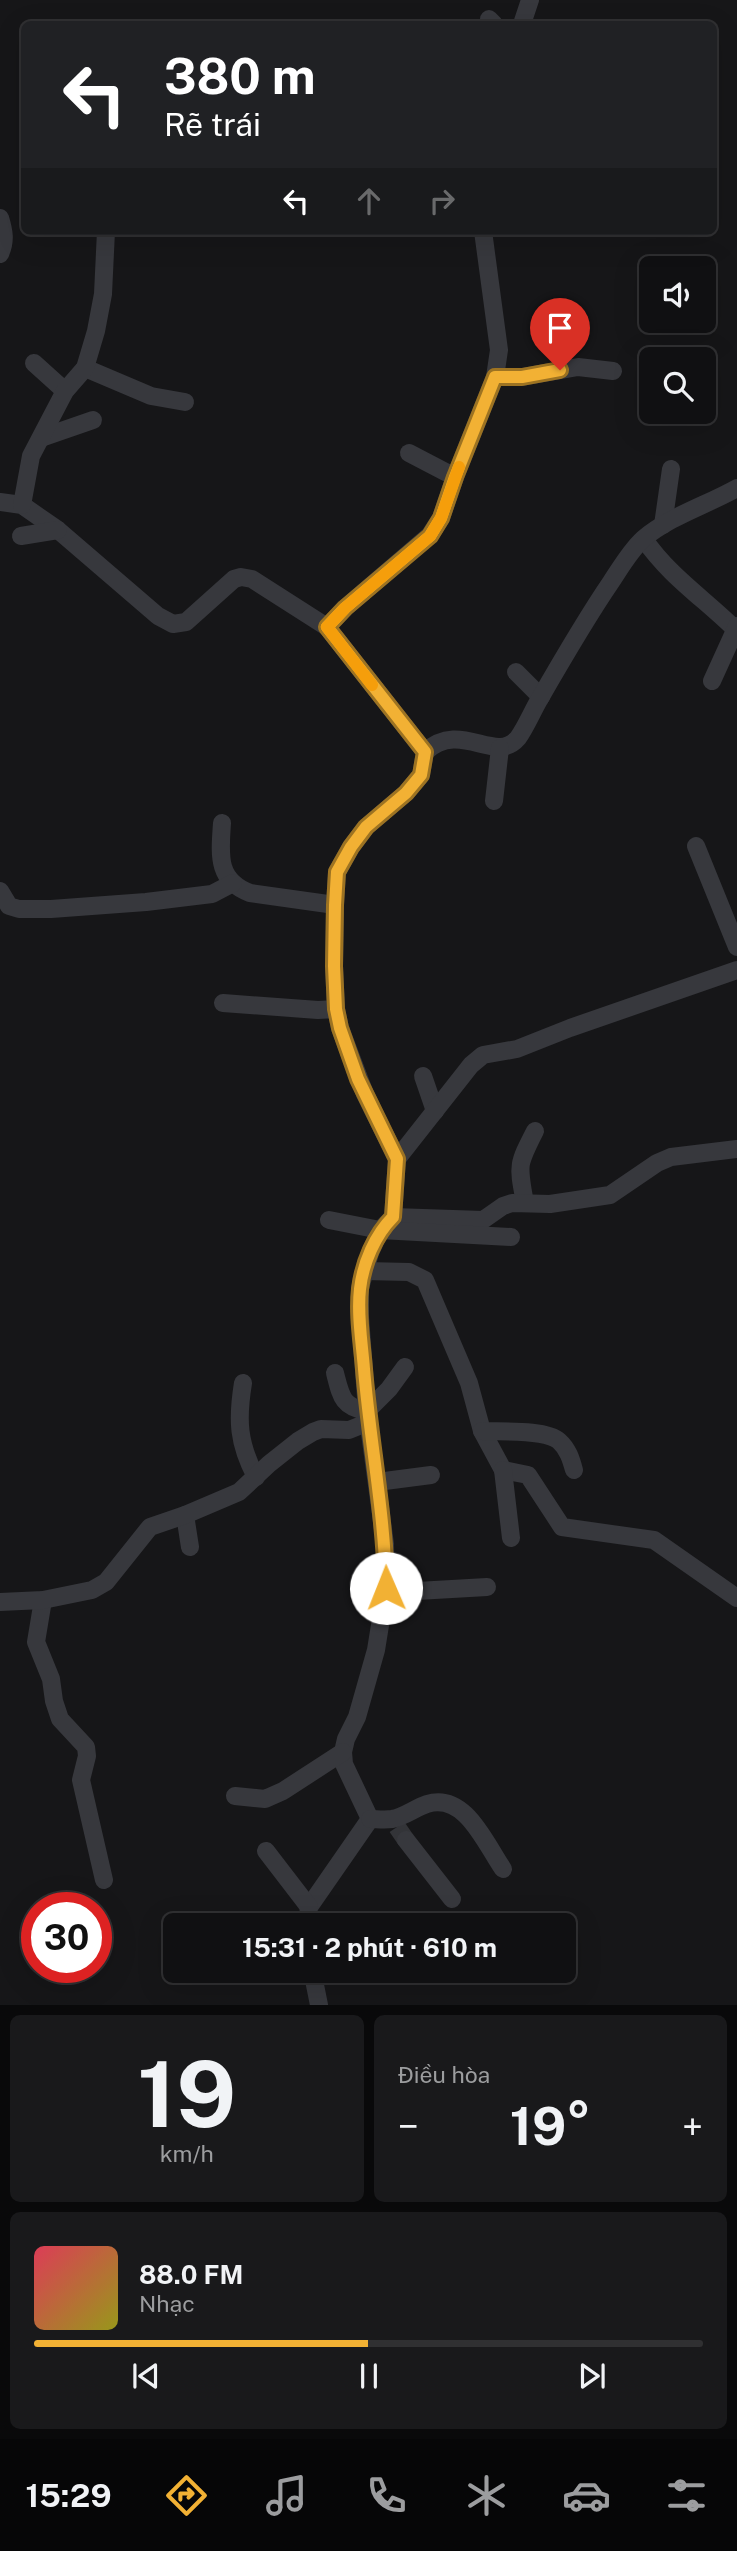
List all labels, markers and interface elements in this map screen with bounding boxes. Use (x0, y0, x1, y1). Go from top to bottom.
text: 380 m (164, 47, 316, 105)
icon: left (49, 49, 140, 140)
text: Rẽ trái (164, 106, 261, 143)
icon: left (277, 182, 315, 220)
icon: ahead (350, 182, 388, 220)
icon: right (423, 182, 461, 220)
map controls (639, 256, 716, 424)
button: sound (639, 256, 716, 333)
pin (530, 298, 590, 370)
icon: arrive (541, 309, 579, 347)
button: search (639, 347, 716, 424)
position arrow (349, 1551, 423, 1625)
speed limit sign: 30 (21, 1892, 112, 1983)
text: 15:31 · 2 phút · 610 m (242, 1932, 497, 1963)
text: 19 (137, 2041, 236, 2147)
text: Điều hòa (398, 2061, 490, 2088)
text: 19° (510, 2096, 591, 2157)
text: − (398, 2104, 419, 2149)
text: + (682, 2104, 703, 2149)
text: km/h (160, 2140, 214, 2167)
text: 88.0 FM (139, 2259, 243, 2290)
text: Nhạc (139, 2290, 195, 2317)
icon: previous (127, 2357, 165, 2395)
icon: pause (350, 2357, 388, 2395)
icon: next (573, 2357, 611, 2395)
icon: directions (162, 2471, 211, 2520)
icon: music (262, 2471, 311, 2520)
icon: phone (362, 2471, 411, 2520)
icon: climate (462, 2471, 511, 2520)
icon: car (562, 2471, 611, 2520)
icon: filters (662, 2471, 711, 2520)
text: 15:29 (26, 2477, 111, 2514)

